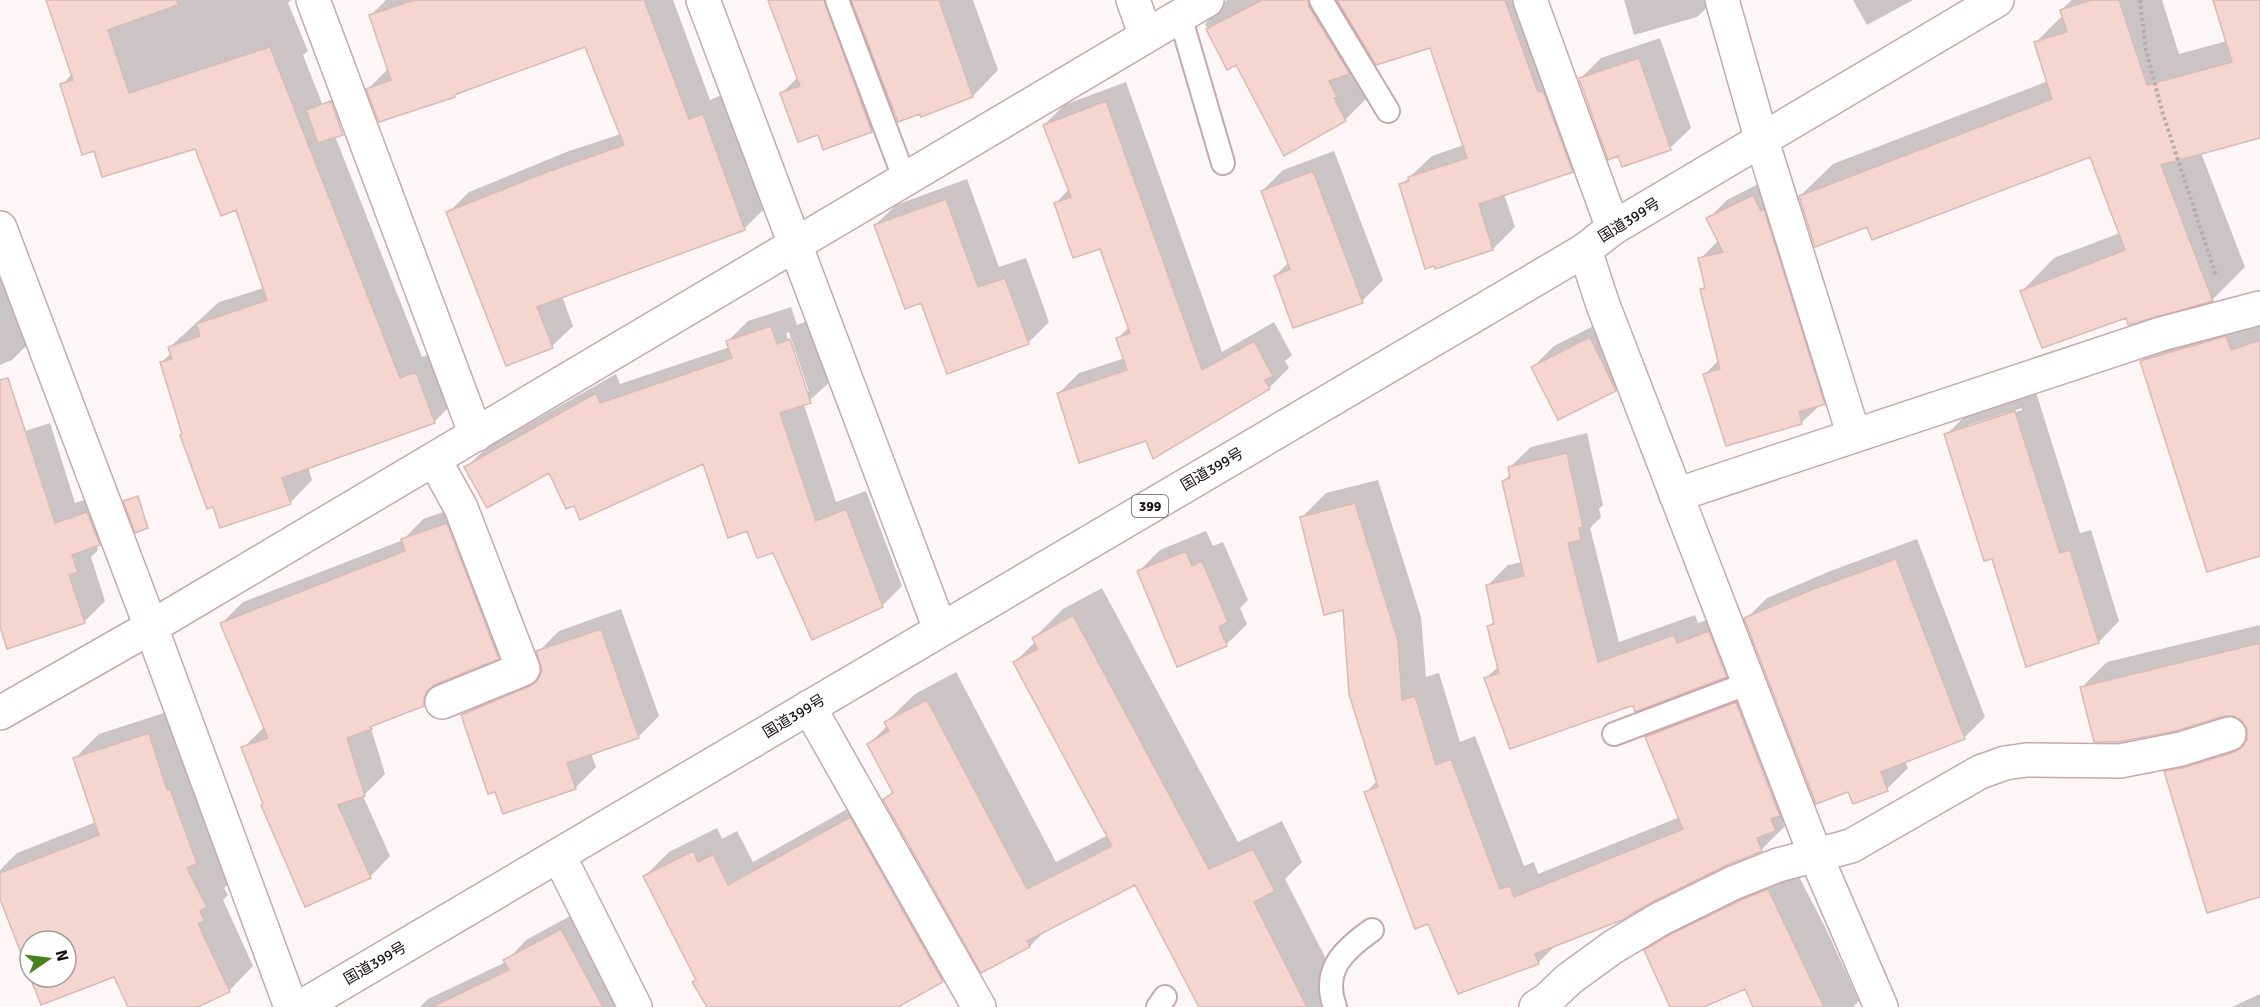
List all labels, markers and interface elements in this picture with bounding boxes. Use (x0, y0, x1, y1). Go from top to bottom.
street label: 国道399号 (1595, 194, 1663, 246)
street label: 国道399号 (1177, 444, 1247, 494)
road number: 399 (1132, 495, 1168, 517)
street label: 国道399号 (760, 690, 828, 742)
north arrow (18, 929, 78, 989)
street label: 国道399号 (340, 938, 410, 988)
text: N (51, 948, 73, 963)

